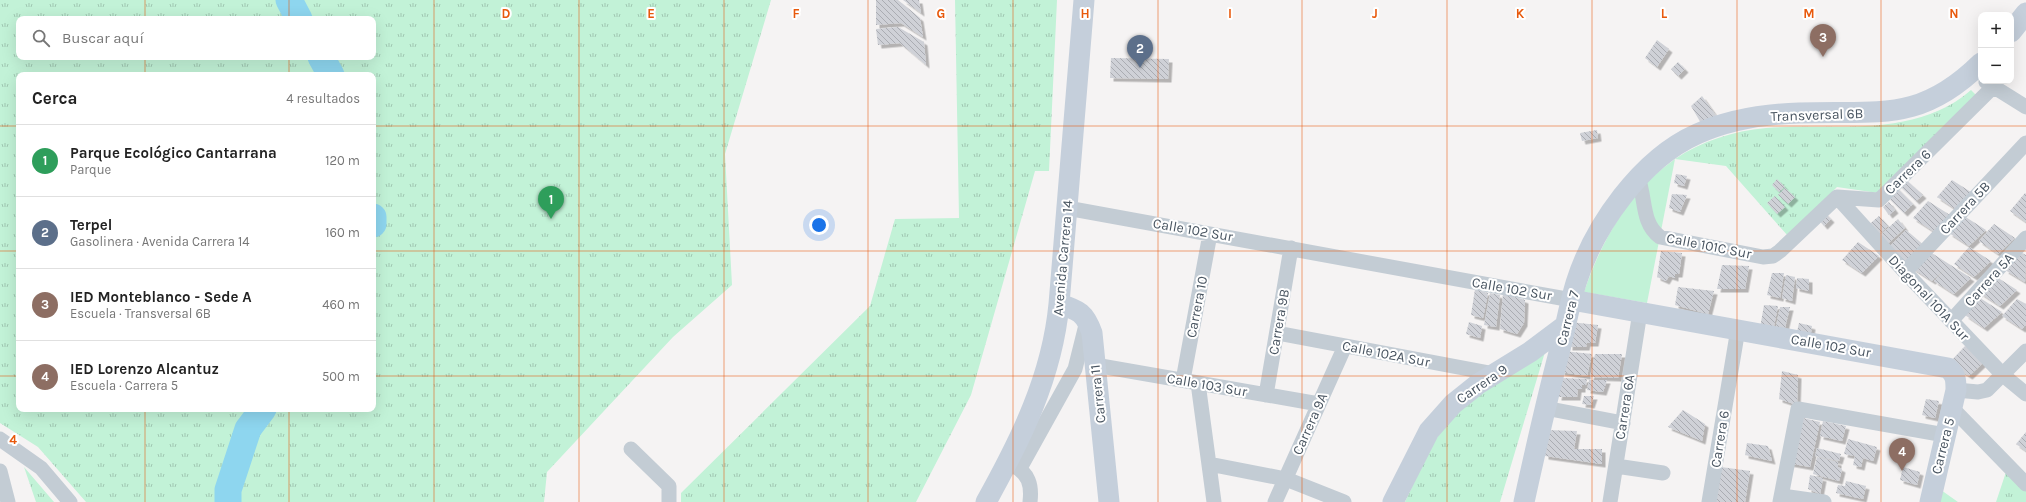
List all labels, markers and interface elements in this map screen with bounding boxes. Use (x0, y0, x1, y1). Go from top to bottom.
text: D (502, 6, 511, 21)
text: E (647, 6, 655, 21)
text: F (792, 6, 800, 21)
text: G (937, 6, 945, 21)
text: H (1080, 6, 1090, 21)
text: I (1228, 6, 1232, 21)
text: J (1372, 6, 1378, 21)
text: K (1516, 6, 1525, 21)
text: L (1661, 6, 1668, 21)
text: M (1803, 6, 1815, 21)
text: N (1949, 6, 1959, 21)
map controls (1978, 12, 2014, 84)
button: + (1978, 12, 2014, 48)
search box (16, 16, 376, 60)
pin: 3 (1810, 24, 1836, 57)
icon: search (30, 27, 52, 49)
text: Buscar aquí (62, 29, 144, 47)
pin: 2 (1127, 35, 1153, 68)
button: − (1978, 48, 2014, 84)
text: Cerca (32, 88, 77, 108)
text: 4 resultados (286, 91, 360, 106)
street label: Transversal 6B (1770, 105, 1864, 125)
text: Parque Ecológico Cantarrana (70, 144, 277, 162)
street label: Carrera 6 (1881, 146, 1935, 198)
text: 1 (43, 153, 47, 168)
text: 120 m (325, 153, 360, 168)
text: Parque (70, 162, 111, 177)
street label: Carrera 5B (1936, 178, 1994, 238)
pin: 1 (538, 186, 564, 219)
street label: Avenida Carrera 14 (1049, 199, 1077, 317)
your location (809, 215, 829, 235)
street label: Calle 102 Sur (1152, 215, 1235, 246)
text: Terpel (70, 216, 112, 234)
text: 2 (41, 225, 49, 240)
text: 160 m (325, 225, 360, 240)
street label: Calle 101C Sur (1665, 229, 1754, 263)
text: Gasolinera · Avenida Carrera 14 (70, 234, 250, 249)
street label: Carrera 5A (1961, 250, 2017, 310)
street label: Diagonal 101A Sur (1885, 252, 1974, 345)
street label: Calle 102 Sur (1471, 274, 1554, 305)
street label: Carrera 10 (1183, 275, 1211, 339)
text: IED Monteblanco - Sede A (70, 288, 252, 306)
street label: Carrera 9B (1265, 288, 1293, 356)
street label: Carrera 7 (1553, 288, 1583, 347)
text: 3 (41, 297, 49, 312)
text: 460 m (322, 297, 360, 312)
text: Escuela · Transversal 6B (70, 306, 211, 321)
street label: Calle 102 Sur (1790, 331, 1873, 362)
street label: Calle 102A Sur (1341, 337, 1432, 371)
text: IED Lorenzo Alcantuz (70, 360, 219, 378)
street label: Carrera 9 (1453, 361, 1511, 407)
street label: Carrera 11 (1086, 364, 1110, 424)
text: 4 (41, 369, 49, 384)
text: 500 m (322, 369, 360, 384)
street label: Calle 103 Sur (1166, 370, 1249, 401)
street label: Carrera 6A (1611, 373, 1639, 441)
text: Escuela · Carrera 5 (70, 378, 178, 393)
street label: Carrera 9A (1289, 390, 1331, 458)
street label: Carrera 6 (1707, 409, 1733, 469)
street label: Carrera 5 (1928, 416, 1958, 476)
text: 4 (9, 432, 17, 447)
pin: 4 (1889, 438, 1915, 471)

